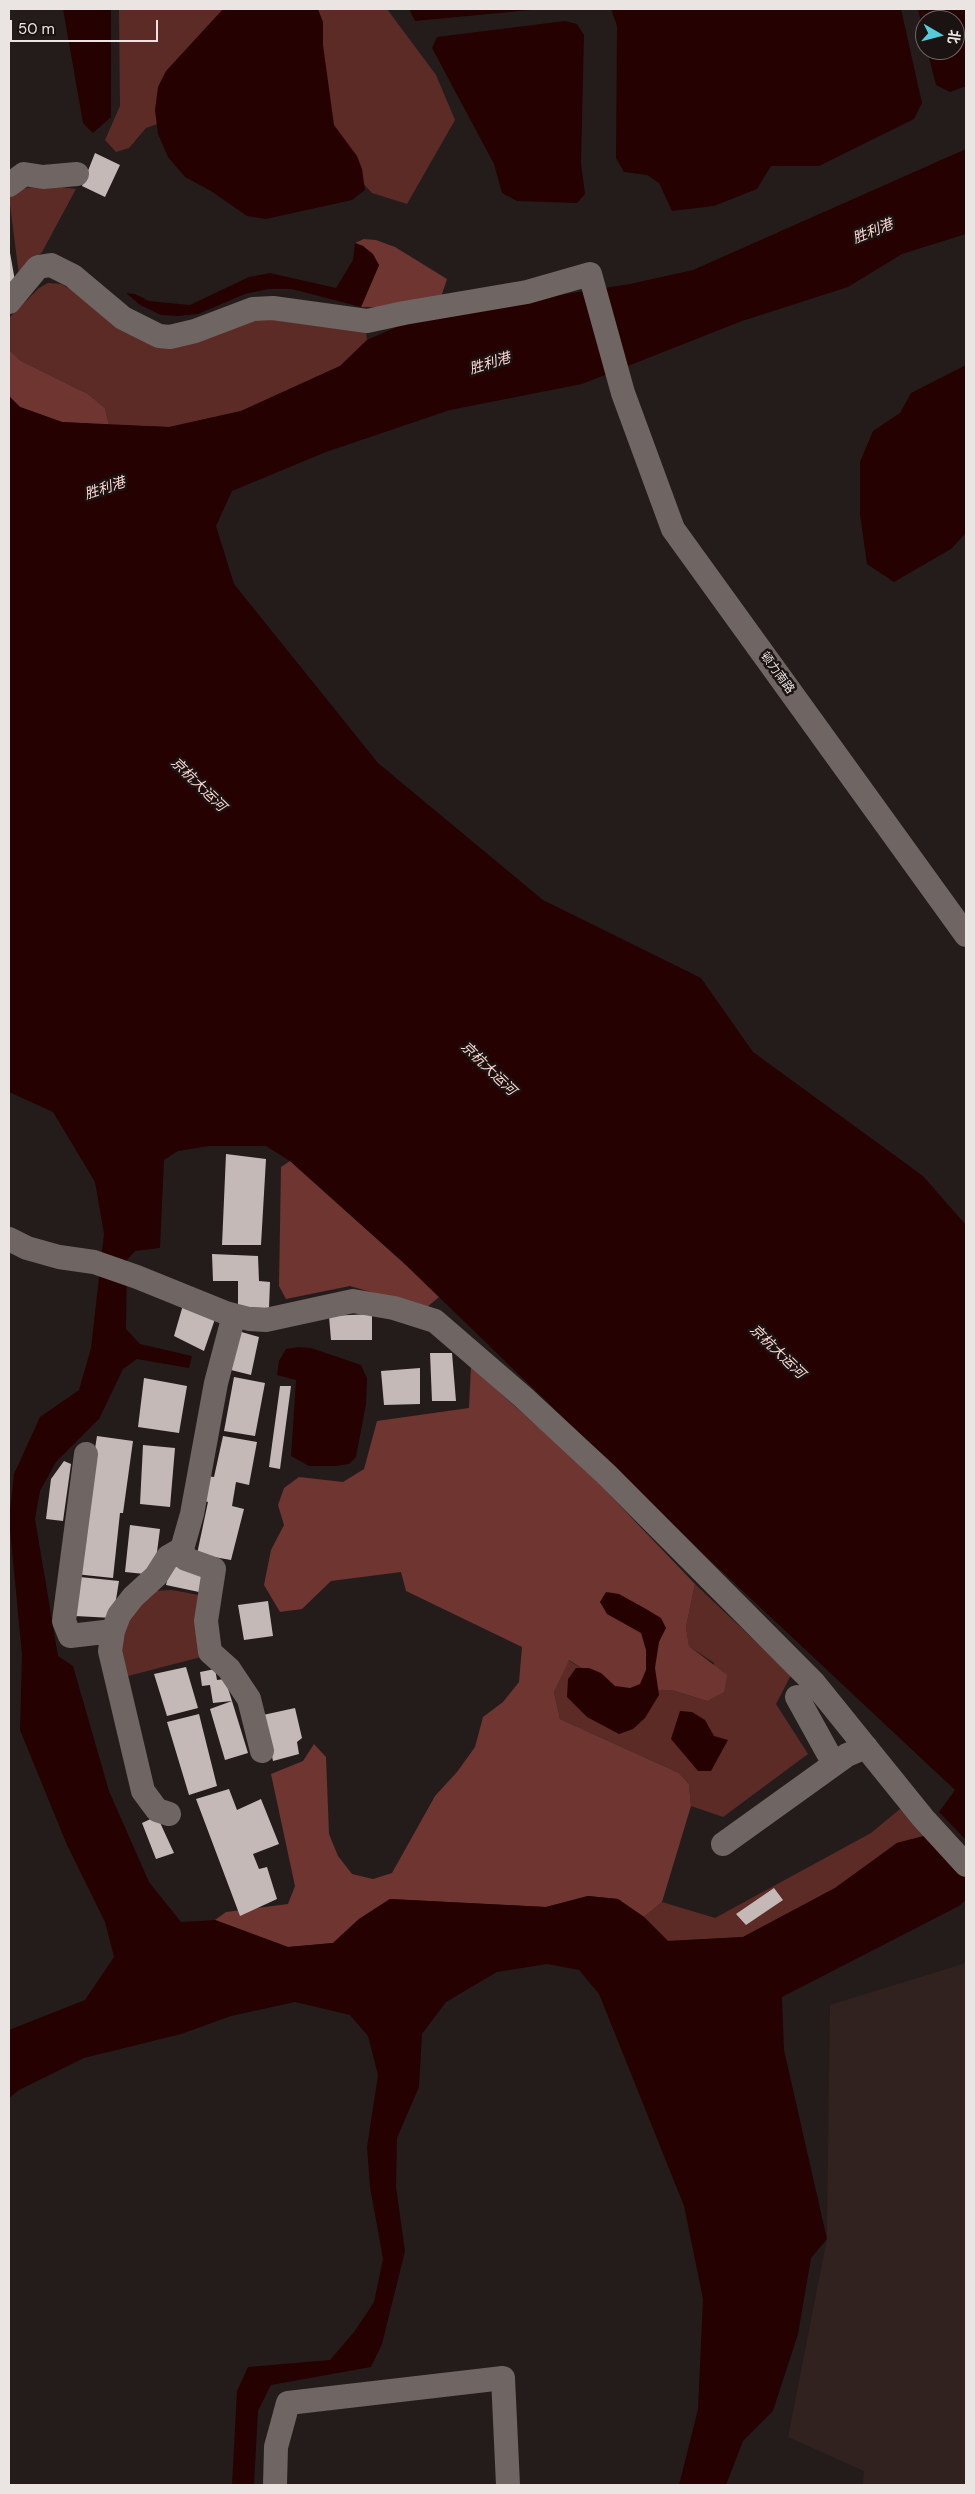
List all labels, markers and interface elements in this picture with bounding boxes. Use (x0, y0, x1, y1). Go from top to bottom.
scale bar (12, 10, 160, 42)
north arrow (915, 10, 965, 60)
text: 50 m (18, 19, 55, 39)
text: 北 (944, 29, 964, 45)
water label: 胜利港 (850, 216, 896, 248)
water label: 胜利港 (467, 350, 513, 378)
water label: 胜利港 (82, 475, 128, 503)
street label: 顿力南路 (757, 649, 797, 697)
water label: 京杭大运河 (167, 755, 229, 815)
water label: 京杭大运河 (457, 1039, 519, 1099)
water label: 京杭大运河 (746, 1322, 808, 1382)

